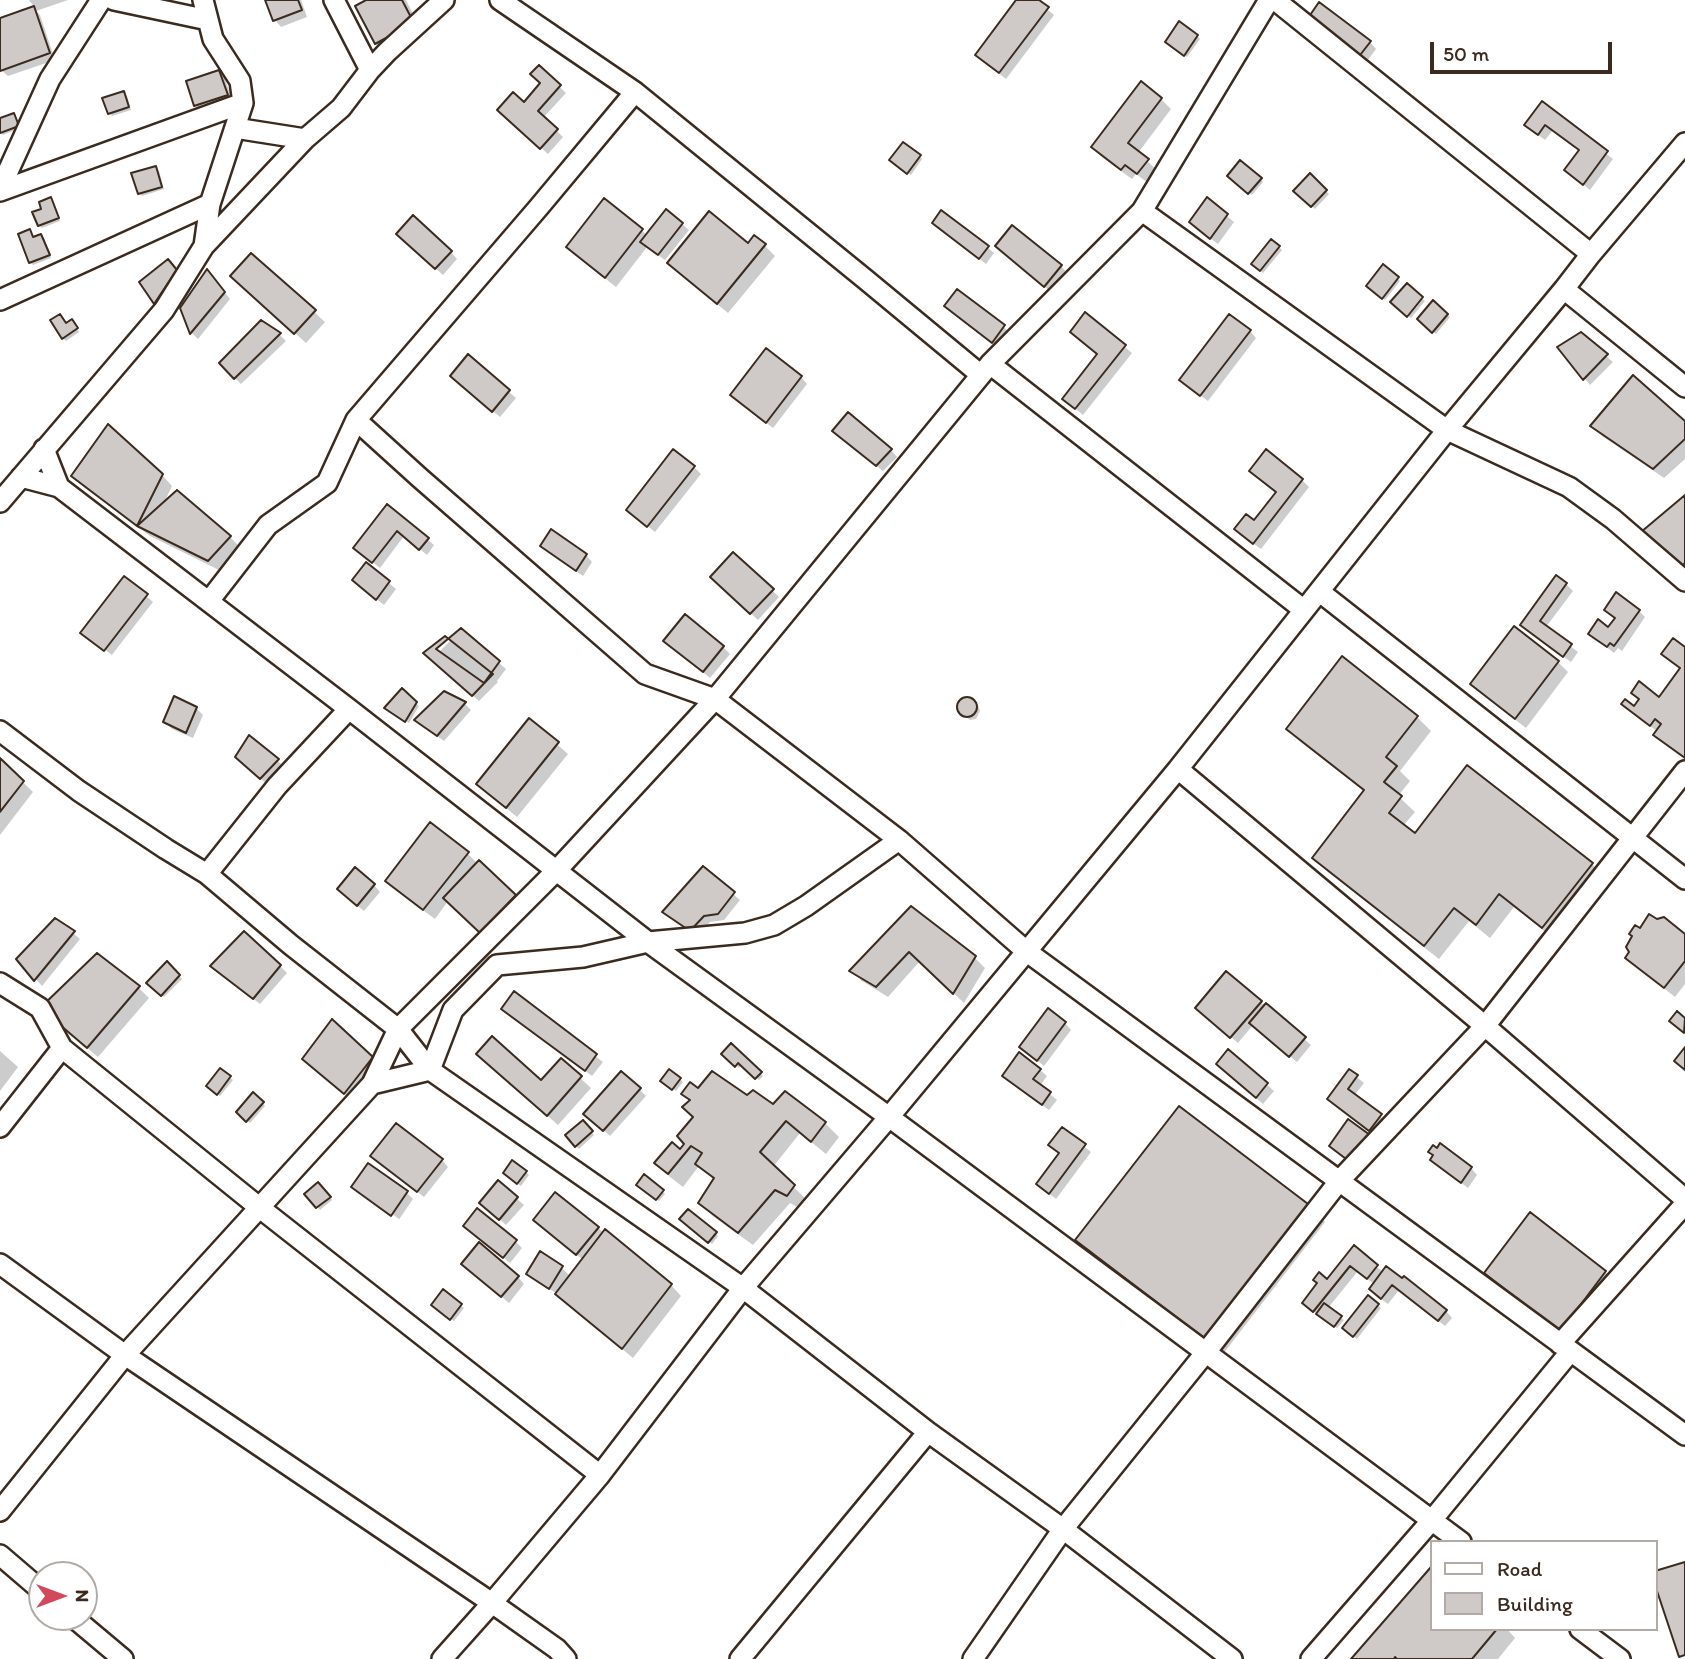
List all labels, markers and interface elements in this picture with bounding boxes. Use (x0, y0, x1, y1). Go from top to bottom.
scale bar (1433, 28, 1615, 72)
text: 50 m (1443, 41, 1489, 66)
legend (1430, 1540, 1657, 1631)
text: Road (1497, 1556, 1542, 1581)
north arrow (28, 1561, 98, 1631)
text: N (71, 1590, 94, 1602)
text: Building (1497, 1591, 1573, 1616)

